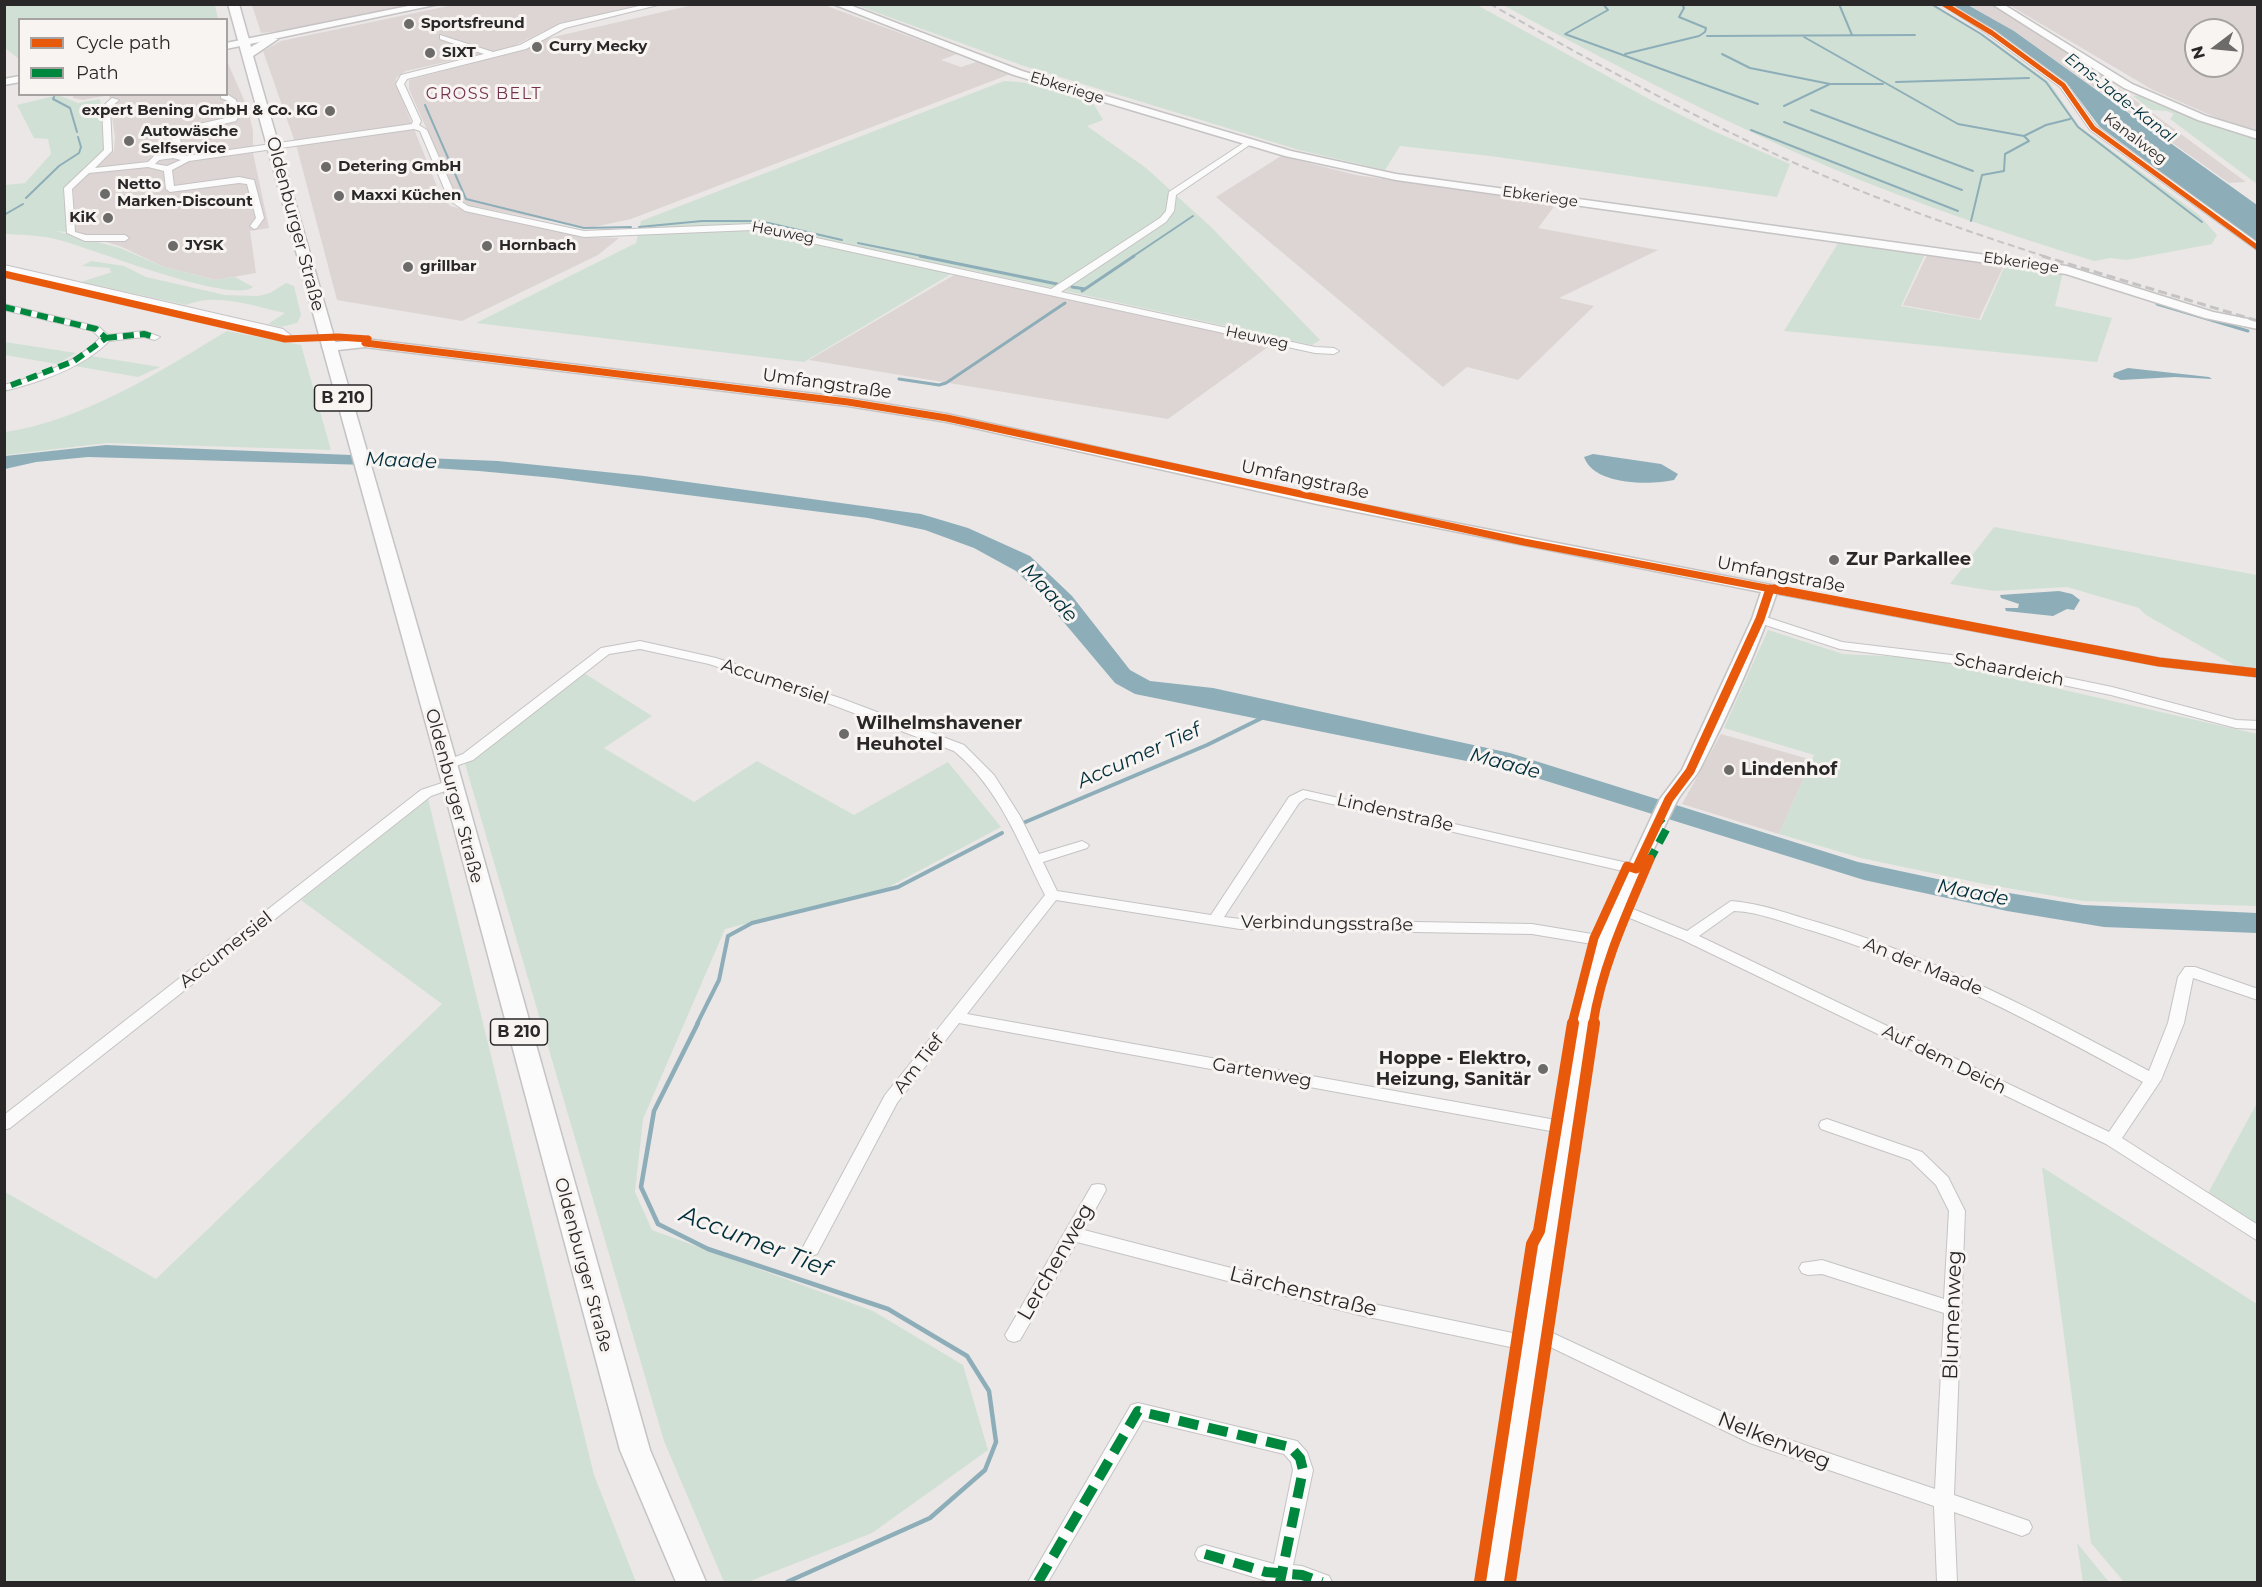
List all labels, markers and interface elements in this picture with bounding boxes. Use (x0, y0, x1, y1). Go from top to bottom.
place label: Sportsfreund (421, 15, 525, 33)
marker: Sportsfreund (402, 17, 416, 31)
legend (18, 18, 228, 96)
north arrow (2184, 18, 2244, 78)
text: Cycle path (76, 32, 171, 54)
place label: Curry Mecky (549, 38, 647, 56)
marker: Curry Mecky (530, 40, 544, 54)
place label: SIXT (442, 44, 476, 62)
text: N (2187, 44, 2209, 61)
marker: SIXT (423, 46, 437, 60)
water label: Ems-Jade-Kanal (2061, 49, 2179, 147)
text: Path (76, 62, 119, 84)
street label: Ebkeriege (1028, 68, 1106, 108)
district label: GROSS BELT (426, 84, 542, 104)
place label: expert Bening GmbH & Co. KG (82, 102, 318, 120)
marker: expert Bening GmbH & Co. KG (323, 104, 337, 118)
street label: Kanalweg (2100, 109, 2170, 169)
place label: Autowäsche Selfservice (141, 123, 238, 158)
marker: Autowäsche Selfservice (122, 134, 136, 148)
street label: Oldenburger Straße (261, 134, 329, 314)
place label: Detering GmbH (338, 158, 461, 176)
marker: Detering GmbH (319, 160, 333, 174)
place label: Netto Marken-Discount (117, 176, 253, 211)
street label: Ebkeriege (1501, 183, 1579, 211)
marker: Netto Marken-Discount (98, 187, 112, 201)
place label: Maxxi Küchen (351, 187, 461, 205)
marker: Maxxi Küchen (332, 189, 346, 203)
place label: KiK (69, 209, 96, 227)
marker: KiK (101, 211, 115, 225)
street label: Heuweg (750, 218, 816, 248)
place label: JYSK (185, 237, 224, 255)
place label: Hornbach (499, 237, 576, 255)
marker: JYSK (166, 239, 180, 253)
marker: Hornbach (480, 239, 494, 253)
street label: Ebkeriege (1982, 249, 2060, 277)
place label: grillbar (420, 258, 476, 276)
marker: grillbar (401, 260, 415, 274)
street label: Heuweg (1224, 323, 1290, 353)
street label: Umfangstraße (761, 364, 893, 404)
road number: B 210 (314, 385, 372, 411)
water label: Maade (365, 448, 437, 474)
street label: Umfangstraße (1239, 456, 1371, 504)
place label: Zur Parkallee (1846, 549, 1971, 571)
street label: Umfangstraße (1715, 552, 1847, 598)
marker: Zur Parkallee (1827, 553, 1841, 567)
water label: Maade (1016, 559, 1082, 627)
street label: Schaardeich (1952, 649, 2066, 691)
street label: Accumersiel (719, 654, 831, 710)
street label: Oldenburger Straße (420, 706, 488, 886)
place label: Wilhelmshavener Heuhotel (856, 713, 1022, 756)
water label: Accumer Tief (1074, 718, 1204, 794)
marker: Wilhelmshavener Heuhotel (837, 727, 851, 741)
water label: Maade (1467, 743, 1543, 785)
place label: Lindenhof (1741, 759, 1837, 781)
marker: Lindenhof (1722, 763, 1736, 777)
street label: Lindenstraße (1335, 789, 1455, 837)
water label: Maade (1935, 874, 2011, 912)
street label: Accumersiel (175, 907, 277, 993)
street label: Verbindungsstraße (1241, 912, 1413, 936)
street label: An der Maade (1860, 933, 1986, 1001)
road number: B 210 (490, 1019, 548, 1045)
street label: Auf dem Deich (1878, 1021, 2010, 1099)
street label: Am Tief (889, 1030, 949, 1098)
place label: Hoppe - Elektro, Heizung, Sanitär (1376, 1048, 1531, 1090)
street label: Gartenweg (1211, 1054, 1313, 1092)
marker: Hoppe - Elektro, Heizung, Sanitär (1536, 1062, 1550, 1076)
street label: Oldenburger Straße (549, 1175, 617, 1355)
street label: Lerchenweg (1012, 1199, 1100, 1325)
water label: Accumer Tief (676, 1200, 834, 1284)
street label: Blumenweg (1938, 1250, 1968, 1380)
street label: Lärchenstraße (1227, 1261, 1379, 1323)
street label: Nelkenweg (1714, 1407, 1834, 1475)

